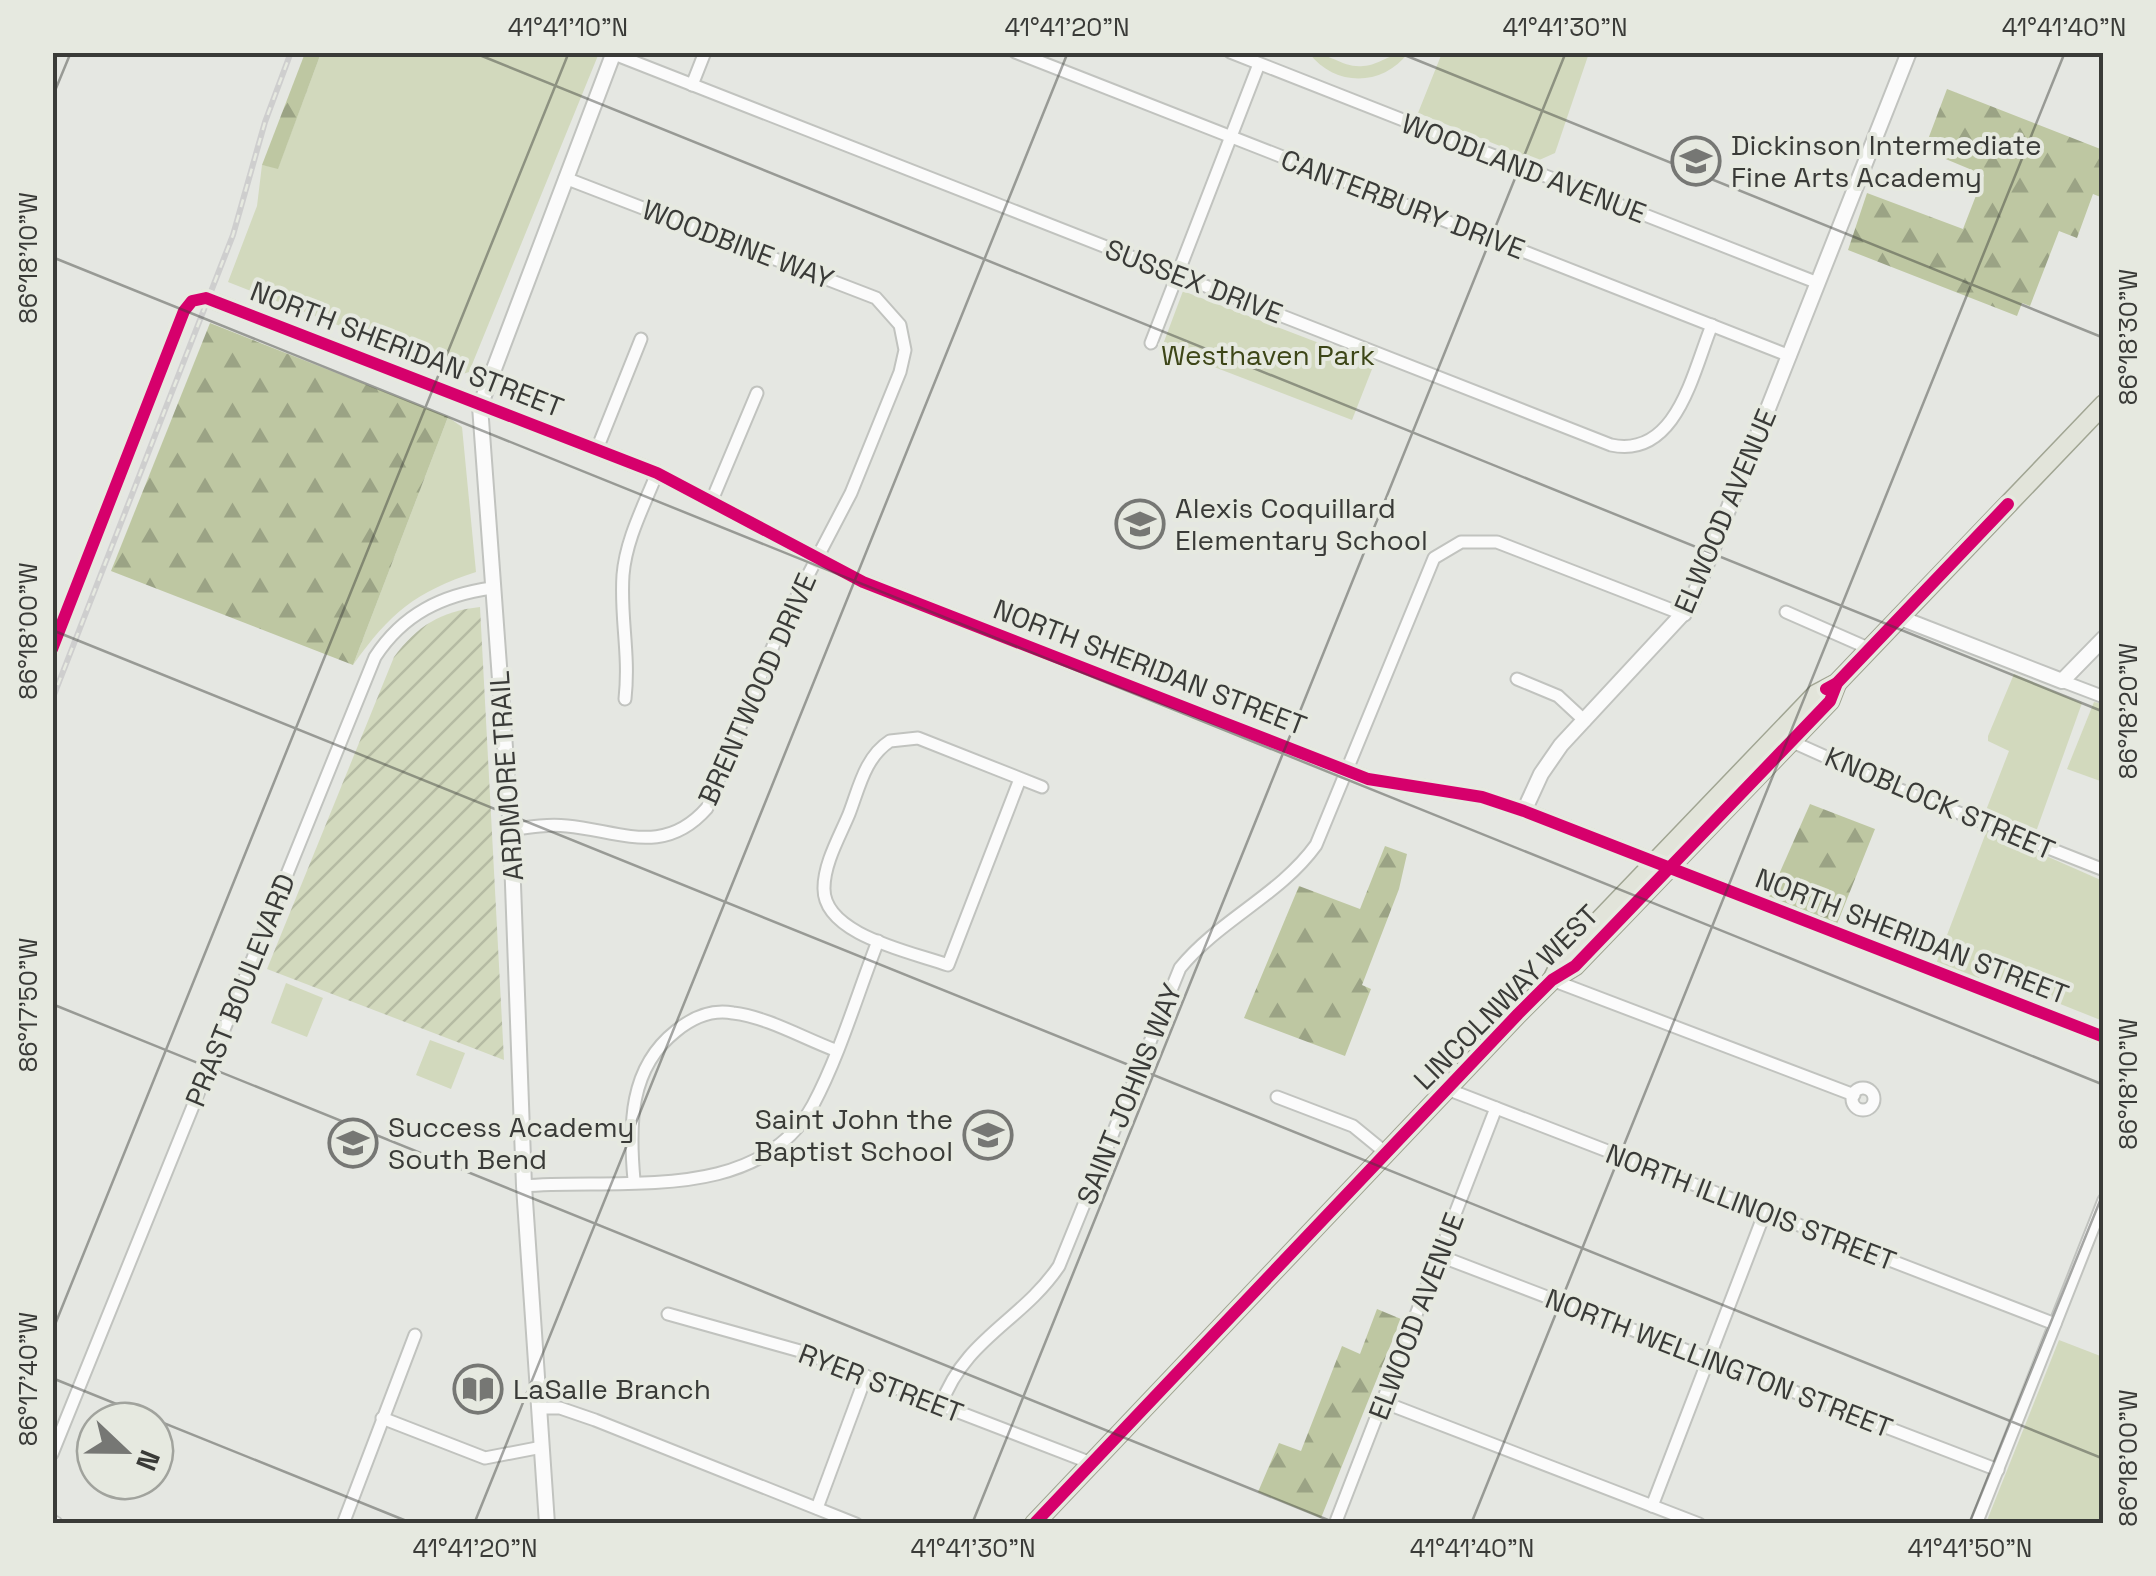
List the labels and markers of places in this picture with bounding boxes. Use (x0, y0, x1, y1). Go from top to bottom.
place label: Dickinson Intermediate Fine Arts Academy (1731, 127, 2042, 195)
school or university icon: Dickinson Intermediate Fine Arts Academy (1670, 135, 1722, 187)
place label: Alexis Coquillard Elementary School (1175, 490, 1428, 558)
school or university icon: Alexis Coquillard Elementary School (1114, 498, 1166, 550)
place label: Saint John the Baptist School (754, 1101, 953, 1169)
place label: Success Academy South Bend (388, 1109, 634, 1177)
school or university icon: Saint John the Baptist School (962, 1109, 1014, 1161)
school or university icon: Success Academy South Bend (327, 1117, 379, 1169)
library icon: LaSalle Branch (452, 1363, 504, 1415)
place label: LaSalle Branch (513, 1371, 711, 1407)

